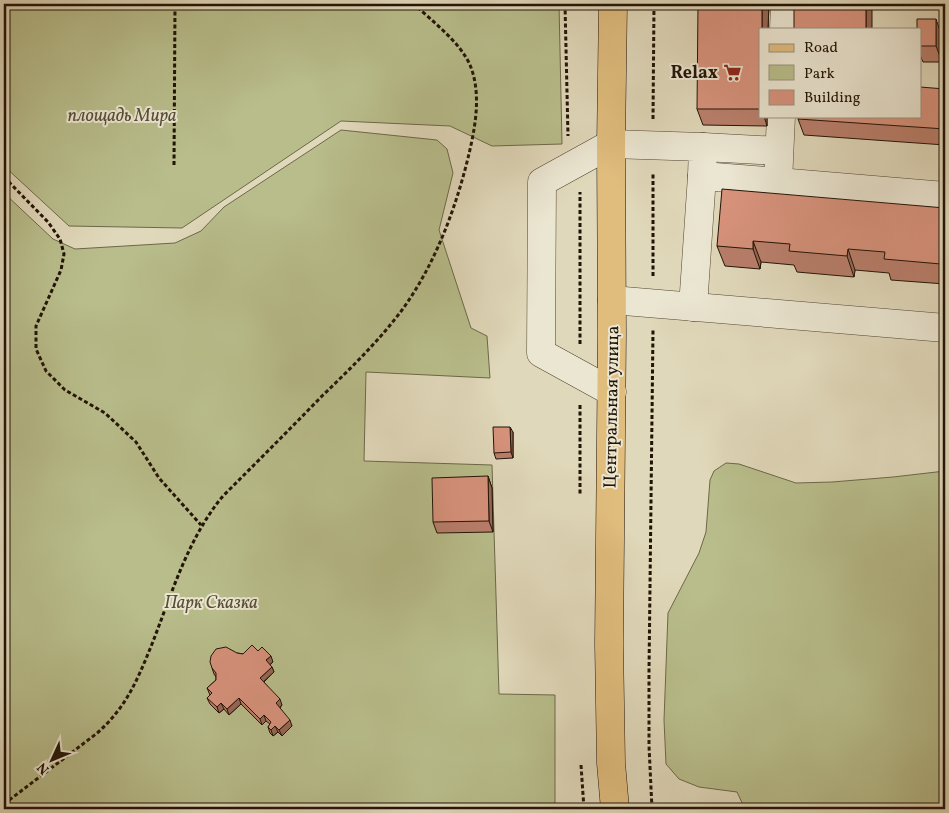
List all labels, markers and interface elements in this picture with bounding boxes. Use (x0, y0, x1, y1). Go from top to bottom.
legend (759, 28, 922, 118)
text: Road (804, 38, 838, 59)
place label: Relax (670, 61, 718, 86)
supermarket icon: Relax (722, 62, 742, 82)
text: Park (804, 64, 835, 85)
text: Building (804, 88, 861, 109)
park label: площадь Мира (68, 104, 176, 129)
street label: Центральная улица (599, 325, 626, 489)
park label: Парк Сказка (164, 591, 258, 616)
north arrow (28, 736, 78, 786)
text: N (33, 758, 54, 778)

